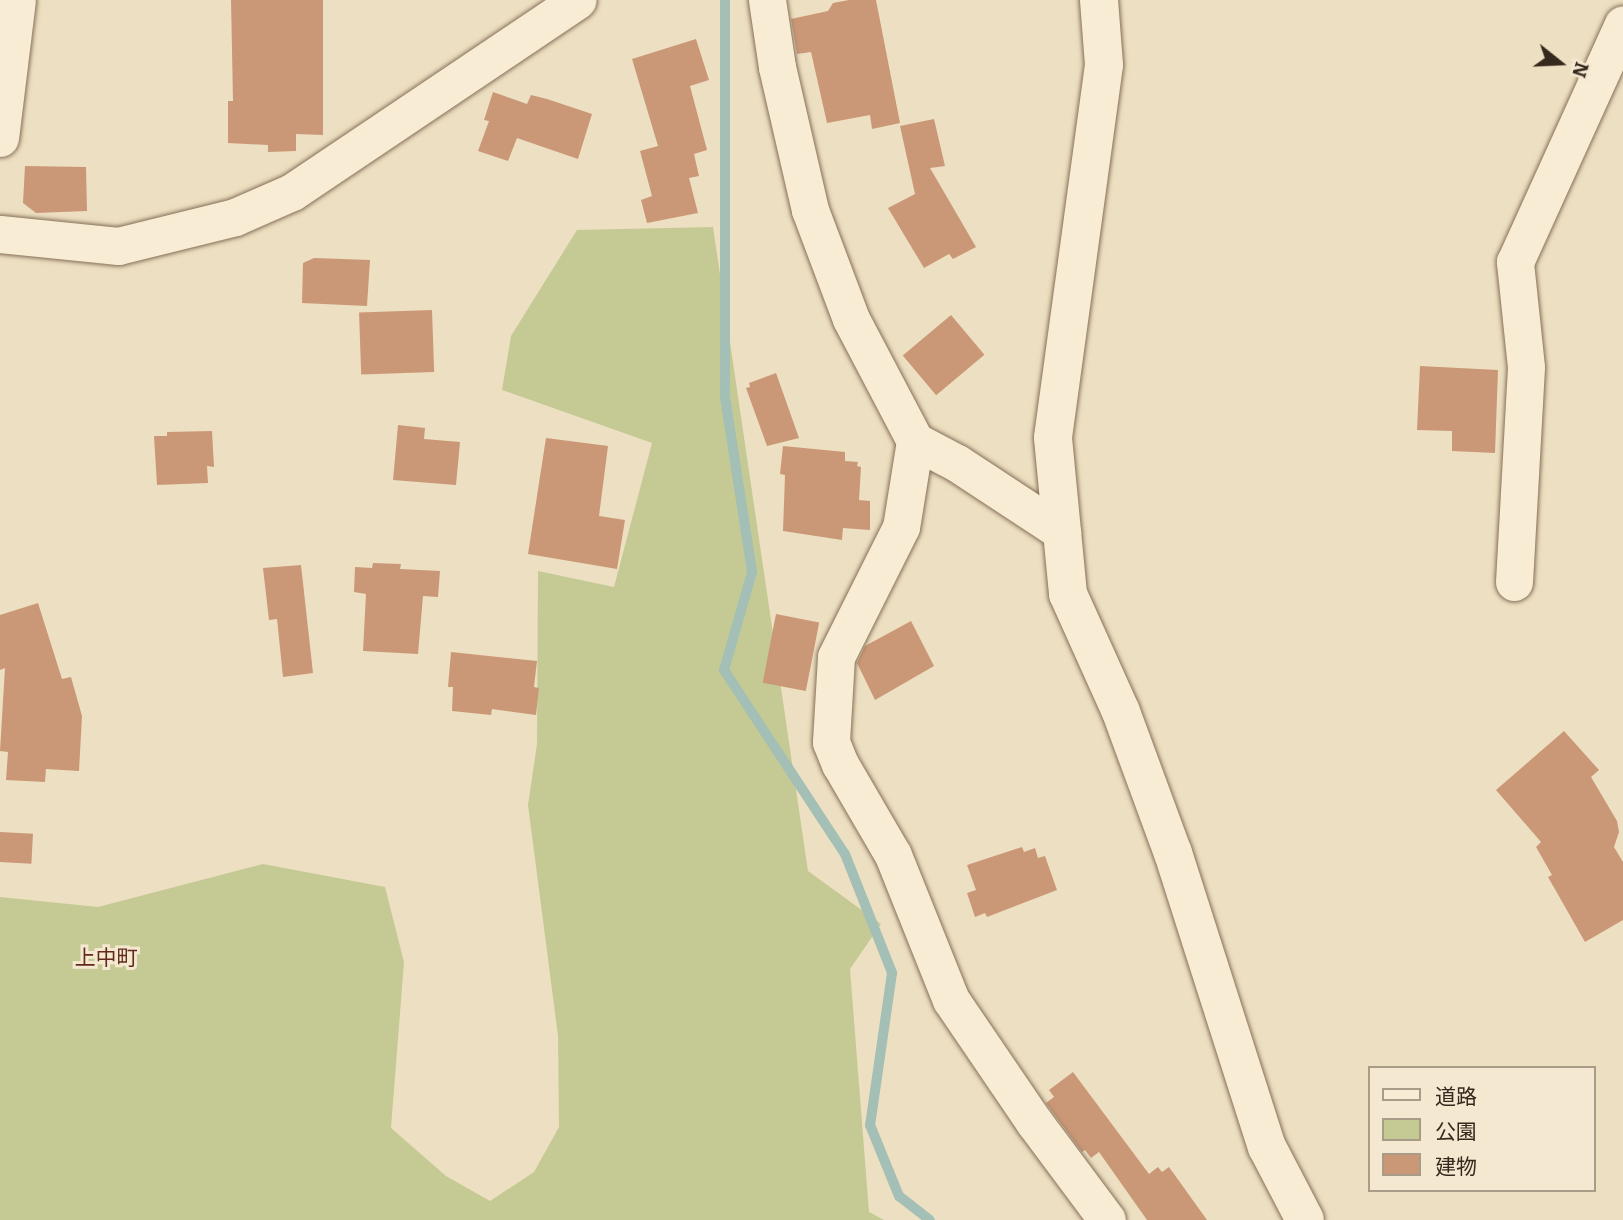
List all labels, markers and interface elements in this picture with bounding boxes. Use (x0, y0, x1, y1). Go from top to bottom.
north arrow (1525, 28, 1595, 98)
text: N (1567, 59, 1594, 80)
district label: 上中町 (75, 945, 137, 971)
legend (1368, 1066, 1595, 1192)
text: 道路 (1435, 1084, 1477, 1110)
text: 公園 (1435, 1119, 1477, 1145)
text: 建物 (1435, 1154, 1477, 1180)

